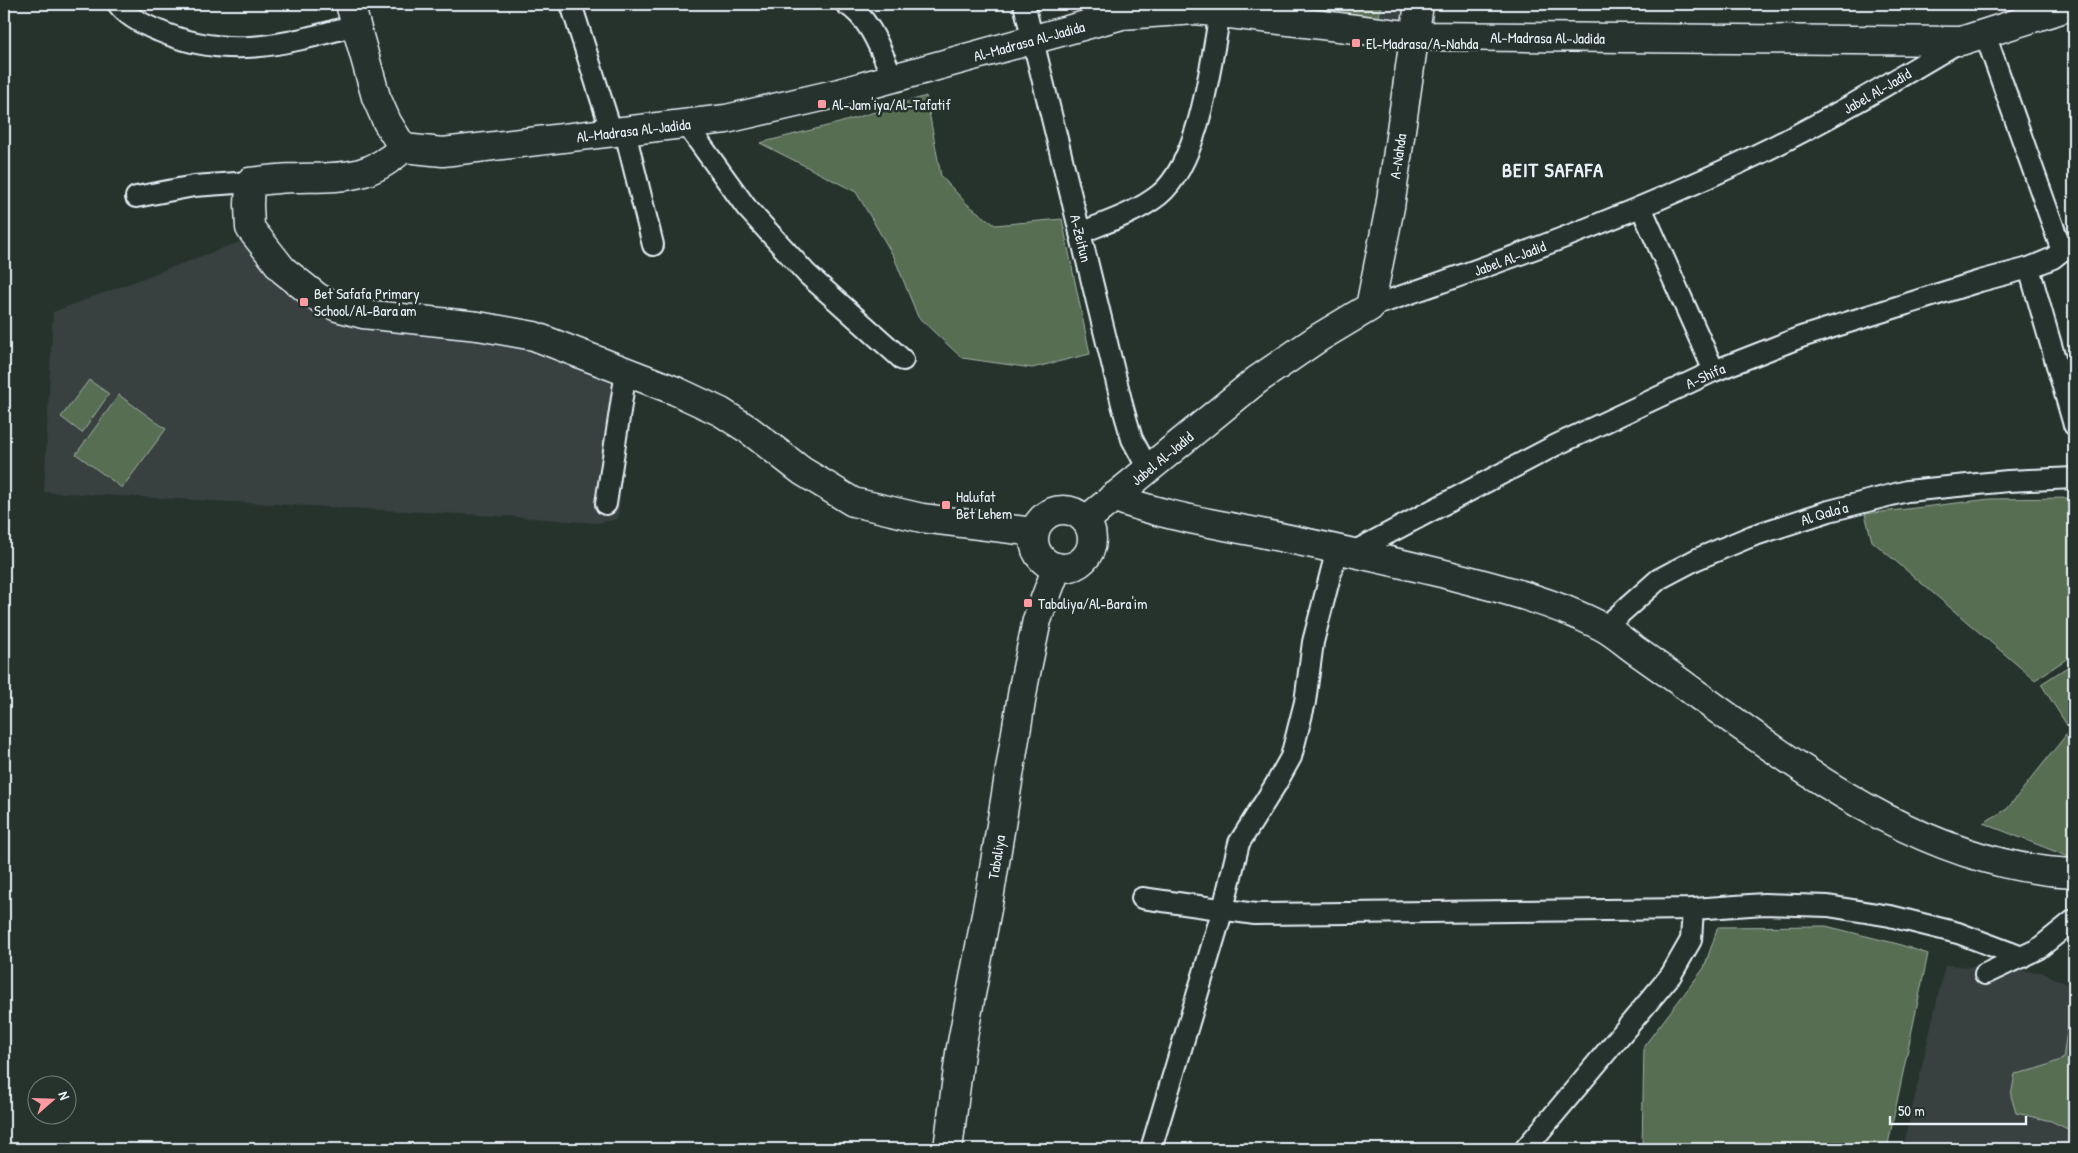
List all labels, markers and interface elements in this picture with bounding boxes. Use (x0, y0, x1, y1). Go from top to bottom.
street label: Al-Madrasa Al-Jadida (971, 15, 1087, 66)
street label: Al-Madrasa Al-Jadida (1490, 26, 1605, 48)
place label: El-Madrasa/A-Nahda (1366, 33, 1478, 54)
marker: El-Madrasa/A-Nahda (1350, 37, 1362, 49)
street label: Jabel Al-Jadid (1839, 63, 1915, 118)
place label: Al-Jam'iya/Al-Tafatif (832, 94, 951, 115)
marker: Al-Jam'iya/Al-Tafatif (816, 98, 828, 110)
street label: Al-Madrasa Al-Jadida (575, 113, 692, 147)
street label: A-Nahda (1384, 132, 1411, 180)
district label: BEIT SAFAFA (1502, 156, 1604, 183)
street label: A-Zeitun (1065, 212, 1097, 264)
street label: Jabel Al-Jadid (1471, 235, 1549, 281)
place label: Bet Safafa Primary School/Al-Bara'am (314, 283, 419, 321)
marker: Bet Safafa Primary School/Al-Bara'am (298, 296, 310, 308)
street label: A-Shifa (1682, 357, 1728, 393)
street label: Jabel Al-Jadid (1126, 426, 1198, 490)
place label: Halufat Bet Lehem (956, 486, 1012, 524)
street label: Al Qala'a (1798, 496, 1850, 530)
marker: Halufat Bet Lehem (940, 499, 952, 511)
place label: Tabaliya/Al-Bara'im (1038, 593, 1147, 614)
marker: Tabaliya/Al-Bara'im (1022, 597, 1034, 609)
street label: Tabaliya (982, 833, 1010, 881)
north arrow (28, 1076, 78, 1126)
text: N (54, 1089, 75, 1103)
scale bar (1890, 1093, 2027, 1125)
text: 50 m (1898, 1100, 1925, 1121)

